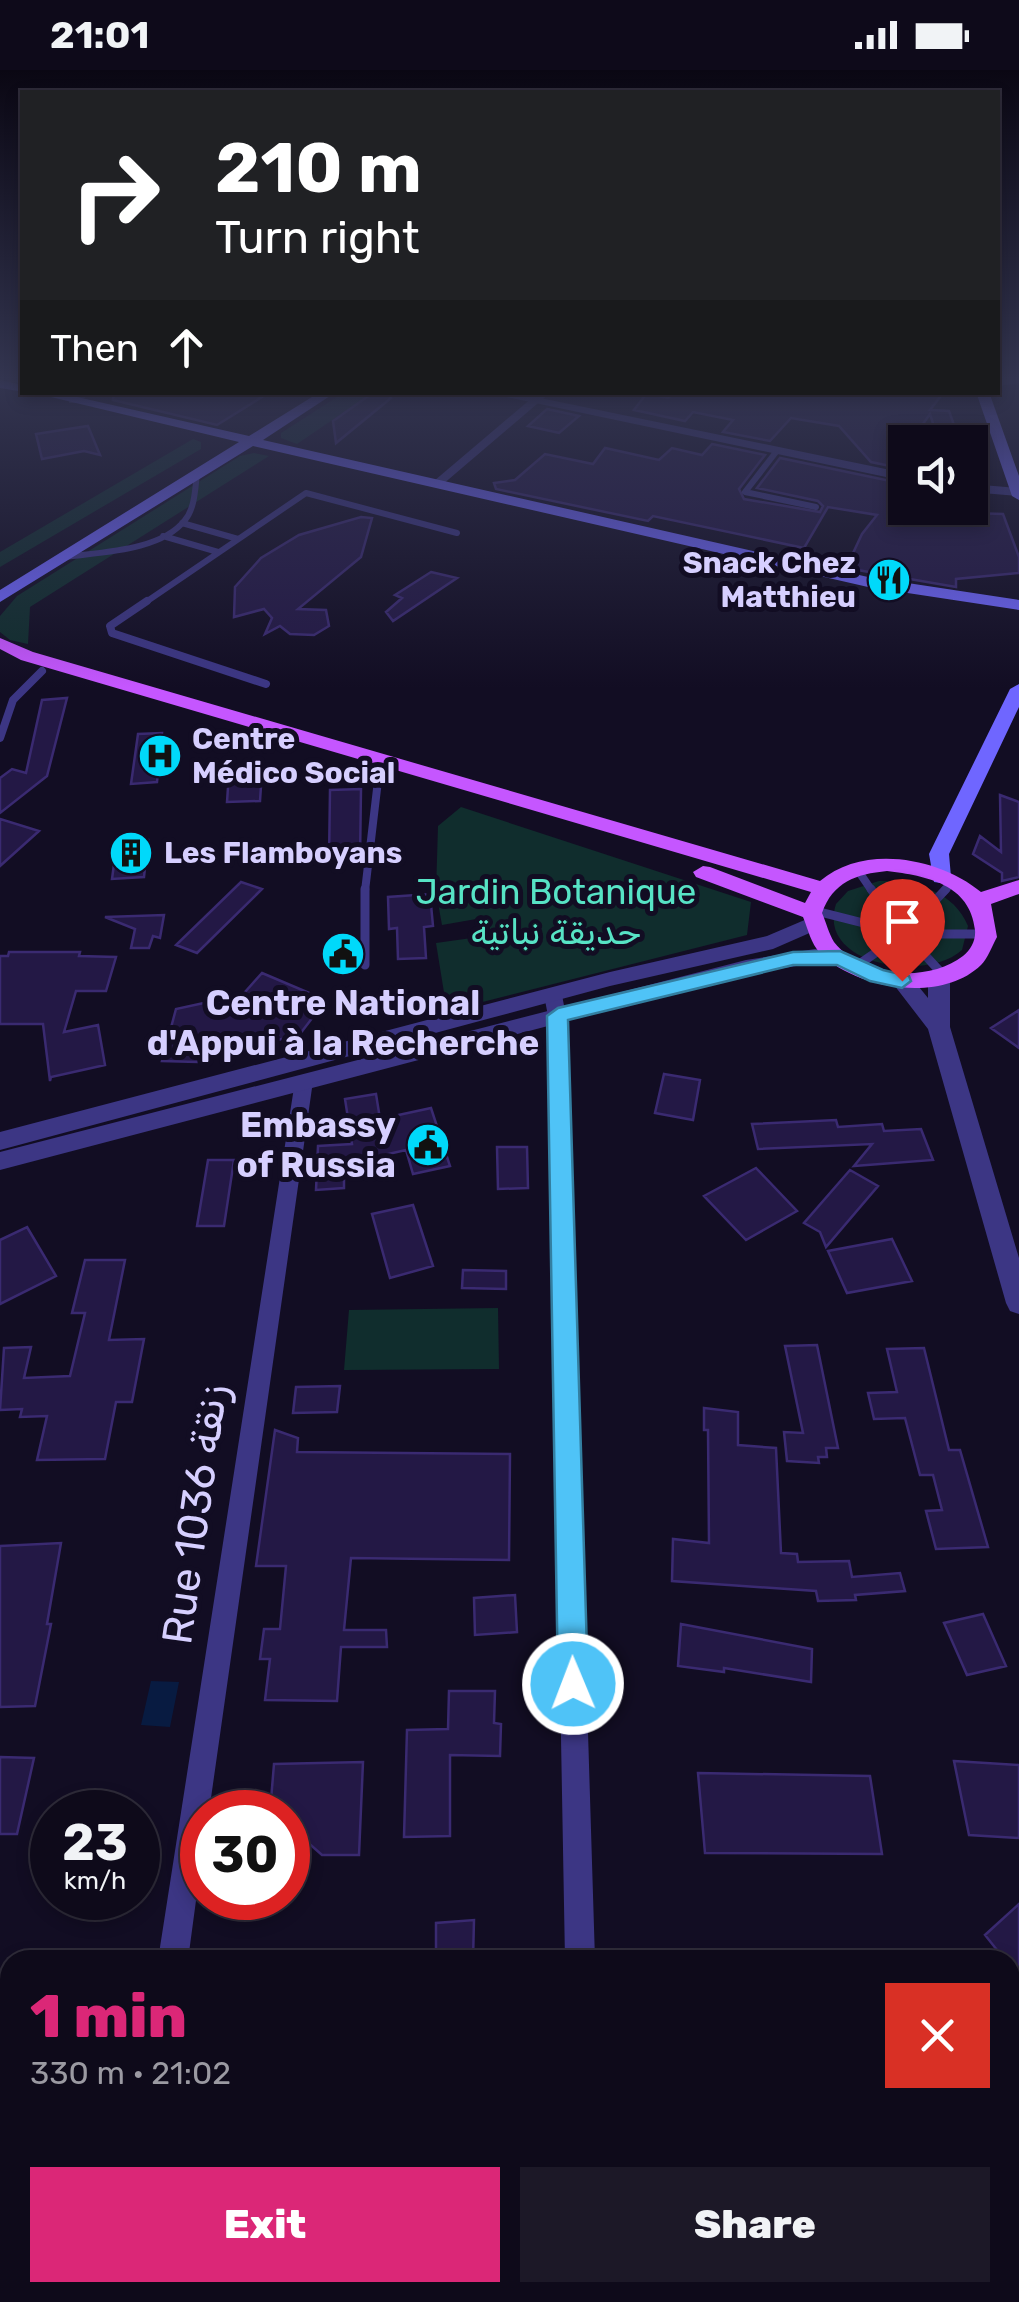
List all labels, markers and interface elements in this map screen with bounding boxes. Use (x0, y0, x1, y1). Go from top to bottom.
text: 21:01 (50, 12, 149, 58)
text: 210 m (215, 127, 422, 210)
icon: right (50, 130, 180, 260)
text: Turn right (215, 211, 419, 264)
icon: ahead (159, 320, 214, 375)
text: Then (50, 325, 139, 371)
map controls (888, 425, 988, 525)
button: sound (888, 425, 988, 525)
place label: Snack Chez Matthieu (683, 545, 856, 615)
restaurant icon: Snack Chez Matthieu (866, 557, 912, 603)
place label: Centre Médico Social (192, 721, 395, 791)
hospital icon: Centre Médico Social (137, 733, 183, 779)
building icon: Les Flamboyans (108, 830, 154, 876)
place label: Les Flamboyans (164, 835, 402, 871)
park label: Jardin Botanique حديقة نباتية (416, 871, 696, 953)
pin (860, 879, 945, 982)
icon: arrive (875, 894, 930, 949)
public building icon: Centre National d'Appui à la Recherche (320, 931, 366, 977)
place label: Centre National d'Appui à la Recherche (147, 982, 539, 1064)
place label: Embassy of Russia (237, 1104, 396, 1186)
public building icon: Embassy of Russia (405, 1122, 451, 1168)
street label: Rue 1036 زنقة (152, 1381, 238, 1647)
position arrow (521, 1632, 625, 1736)
speed limit sign: 30 (180, 1790, 310, 1920)
text: 23 (62, 1813, 128, 1873)
text: km/h (64, 1866, 126, 1895)
text: 1 min (30, 1981, 187, 2052)
button: close (885, 1983, 990, 2088)
text: 330 m · 21:02 (30, 2054, 231, 2092)
button: Exit (30, 2167, 500, 2282)
button: Share (520, 2167, 990, 2282)

